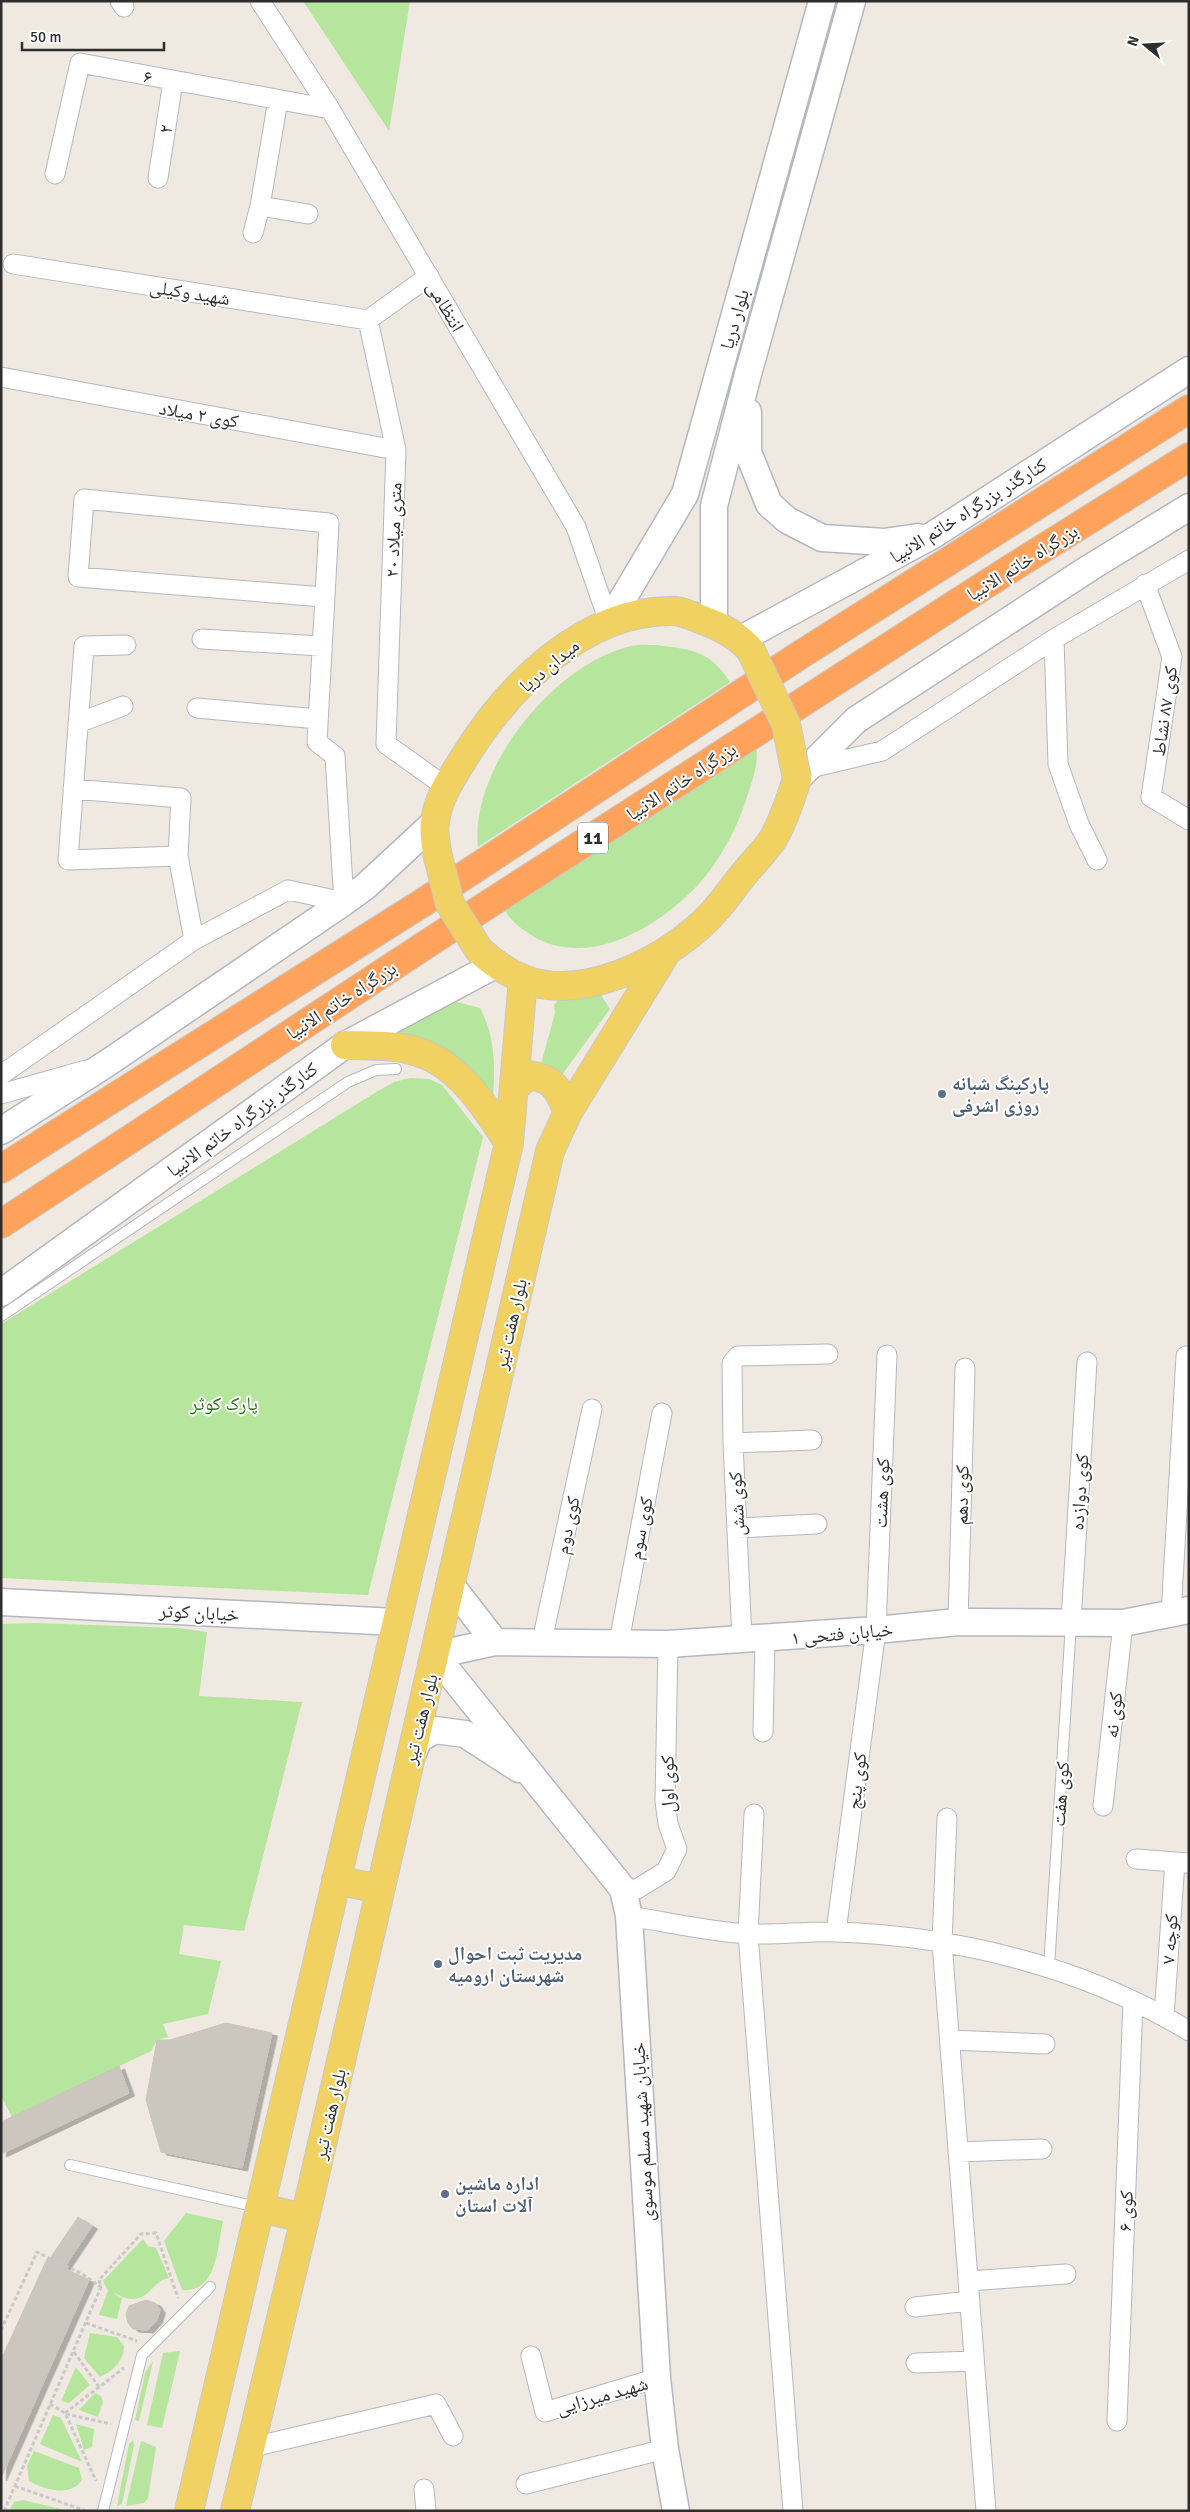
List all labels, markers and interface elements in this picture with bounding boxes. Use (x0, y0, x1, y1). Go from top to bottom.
scale bar (22, 20, 165, 52)
north arrow (1120, 20, 1170, 70)
text: 50 m (30, 28, 61, 46)
text: N (1124, 34, 1143, 48)
street label: ۶ (141, 64, 154, 90)
street label: ۲ (153, 123, 179, 135)
street label: شهید وکیلی (148, 275, 232, 311)
street label: انتظامی (421, 277, 469, 336)
street label: بلوار دریا (715, 286, 755, 352)
street label: کوی ۲ میلاد (157, 396, 241, 434)
street label: کنارگذر بزرگراه خاتم الانبیا (885, 452, 1051, 568)
street label: ۲۰ متری میلاد (380, 482, 408, 578)
street label: بزرگراه خاتم الانبیا (962, 519, 1082, 605)
street label: میدان دریا (515, 634, 585, 698)
street label: کوی ۸۷ نشاط (1147, 664, 1183, 758)
street label: بزرگراه خاتم الانبیا (622, 737, 741, 826)
road number: 11 (578, 822, 608, 854)
street label: بزرگراه خاتم الانبیا (282, 956, 401, 1045)
street label: کنارگذر بزرگراه خاتم الانبیا (162, 1057, 323, 1183)
place label: پارکینگ شبانه روزی اشرفی (952, 1072, 1049, 1118)
marker: پارکینگ شبانه روزی اشرفی (936, 1088, 948, 1100)
street label: بلوار هفت تیر (489, 1276, 533, 1373)
park label: پارک کوثر (189, 1392, 258, 1416)
street label: کوی دوازده (1065, 1453, 1095, 1531)
street label: کوی هشت (869, 1457, 895, 1529)
street label: کوی دهم (949, 1465, 975, 1525)
street label: کوی شش (723, 1471, 751, 1537)
street label: کوی دوم (550, 1494, 587, 1557)
street label: کوی سوم (623, 1495, 660, 1562)
street label: خیابان کوثر (157, 1599, 240, 1627)
street label: خیابان فتحی ۱ (790, 1618, 894, 1650)
street label: بلوار هفت تیر (398, 1671, 444, 1768)
street label: کوی نه (1100, 1691, 1128, 1739)
street label: کوی پنج (842, 1751, 872, 1811)
street label: کوی اول (655, 1755, 680, 1813)
street label: کوی هفت (1047, 1761, 1075, 1827)
street label: کوچه ۷ (1156, 1913, 1184, 1965)
place label: مدیریت ثبت احوال شهرستان ارومیه (448, 1942, 582, 1988)
marker: مدیریت ثبت احوال شهرستان ارومیه (432, 1958, 444, 1970)
street label: خیابان شهید مسلم موسوی (626, 2042, 660, 2222)
street label: بلوار هفت تیر (308, 2066, 352, 2163)
place label: اداره ماشین آلات استان (455, 2172, 539, 2218)
marker: اداره ماشین آلات استان (439, 2188, 451, 2200)
street label: کوی ۶ (1113, 2190, 1139, 2232)
street label: شهید میرزایی (554, 2371, 651, 2421)

